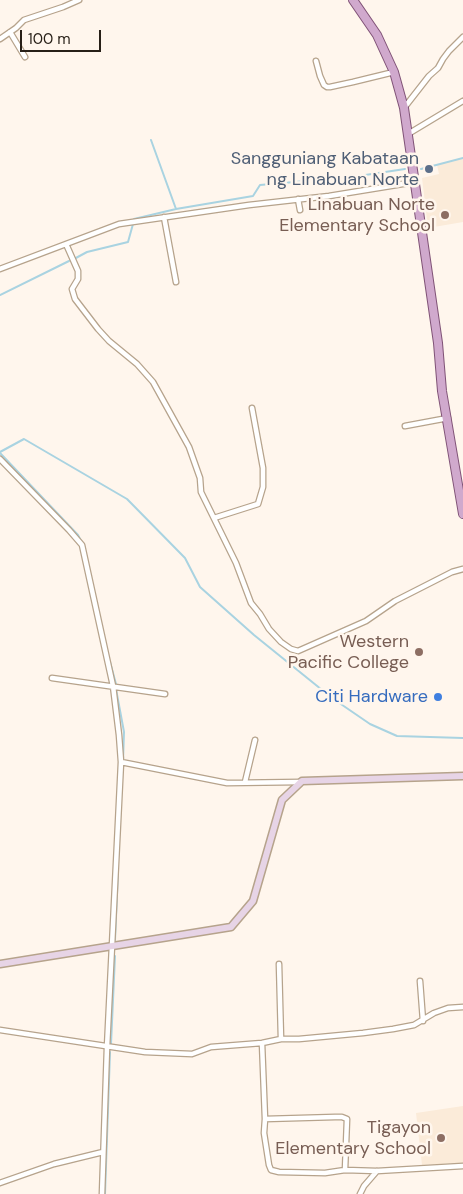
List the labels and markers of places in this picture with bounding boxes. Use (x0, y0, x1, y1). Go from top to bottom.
place label: Sangguniang Kabataan ng Linabuan Norte (231, 148, 419, 190)
marker: Sangguniang Kabataan ng Linabuan Norte (423, 163, 435, 175)
place label: Linabuan Norte Elementary School (279, 194, 435, 236)
marker: Linabuan Norte Elementary School (439, 209, 451, 221)
place label: Western Pacific College (288, 631, 409, 674)
marker: Western Pacific College (413, 646, 425, 658)
place label: Citi Hardware (315, 686, 428, 708)
marker: Citi Hardware (432, 691, 444, 703)
place label: Tigayon Elementary School (275, 1117, 431, 1160)
marker: Tigayon Elementary School (435, 1132, 447, 1144)

